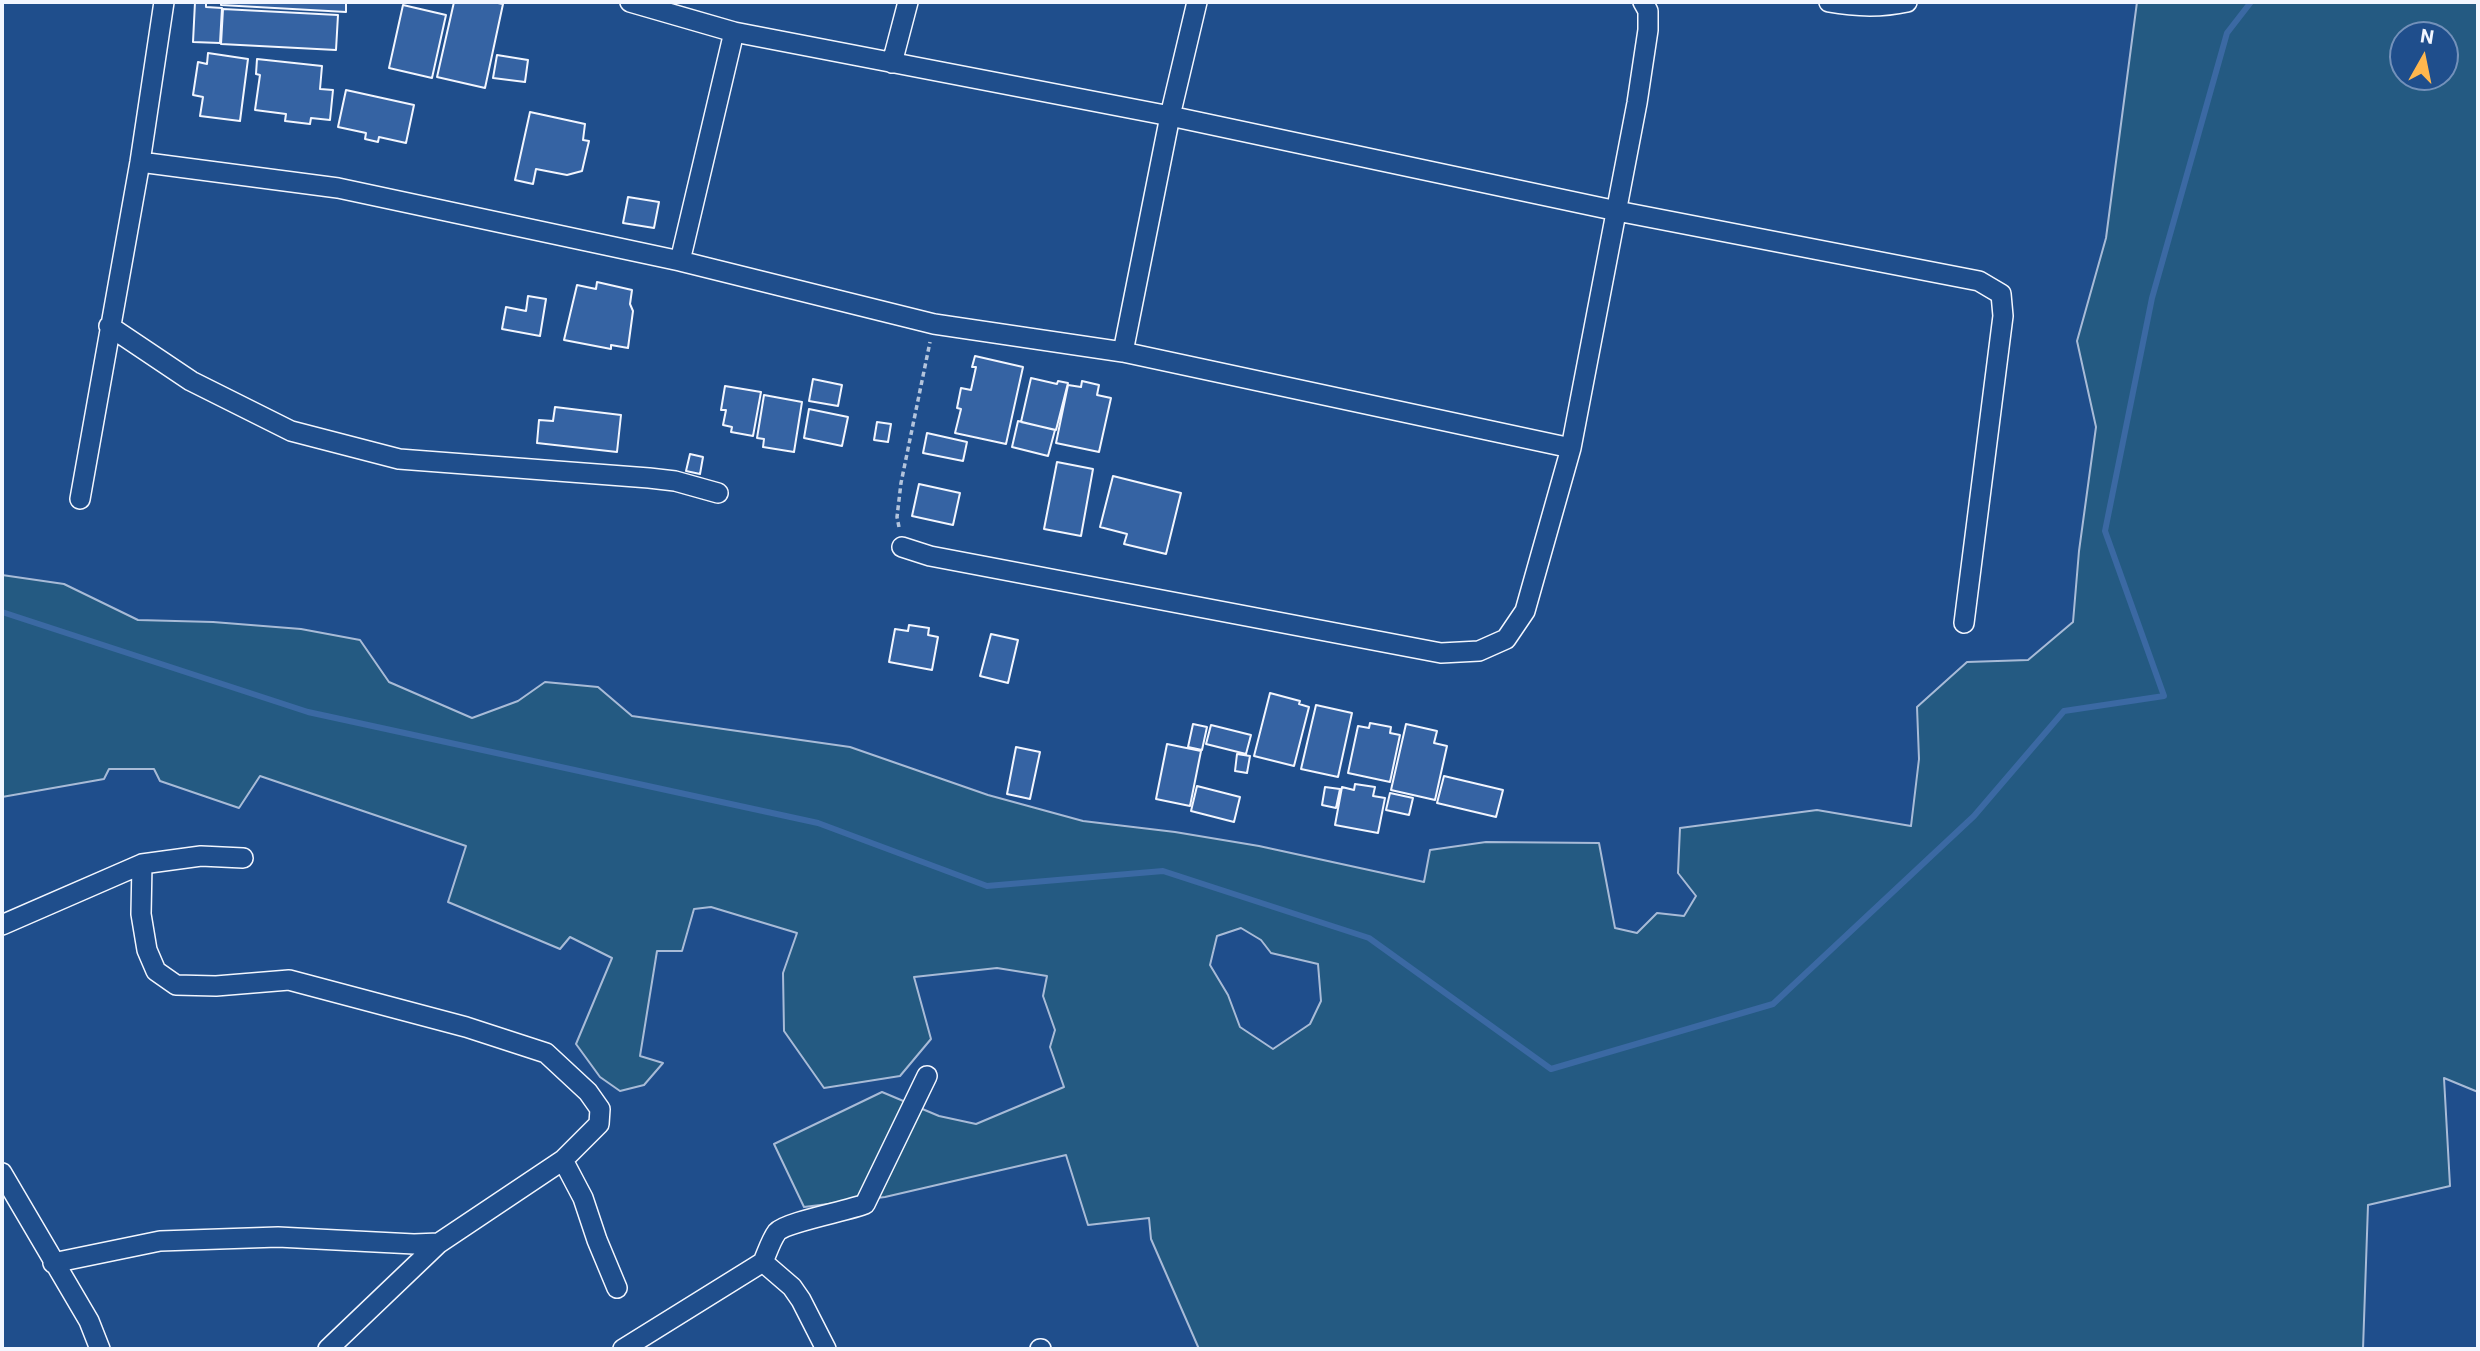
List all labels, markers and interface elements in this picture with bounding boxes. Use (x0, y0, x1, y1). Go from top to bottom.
north arrow (2389, 21, 2459, 91)
text: N (2419, 24, 2435, 49)

